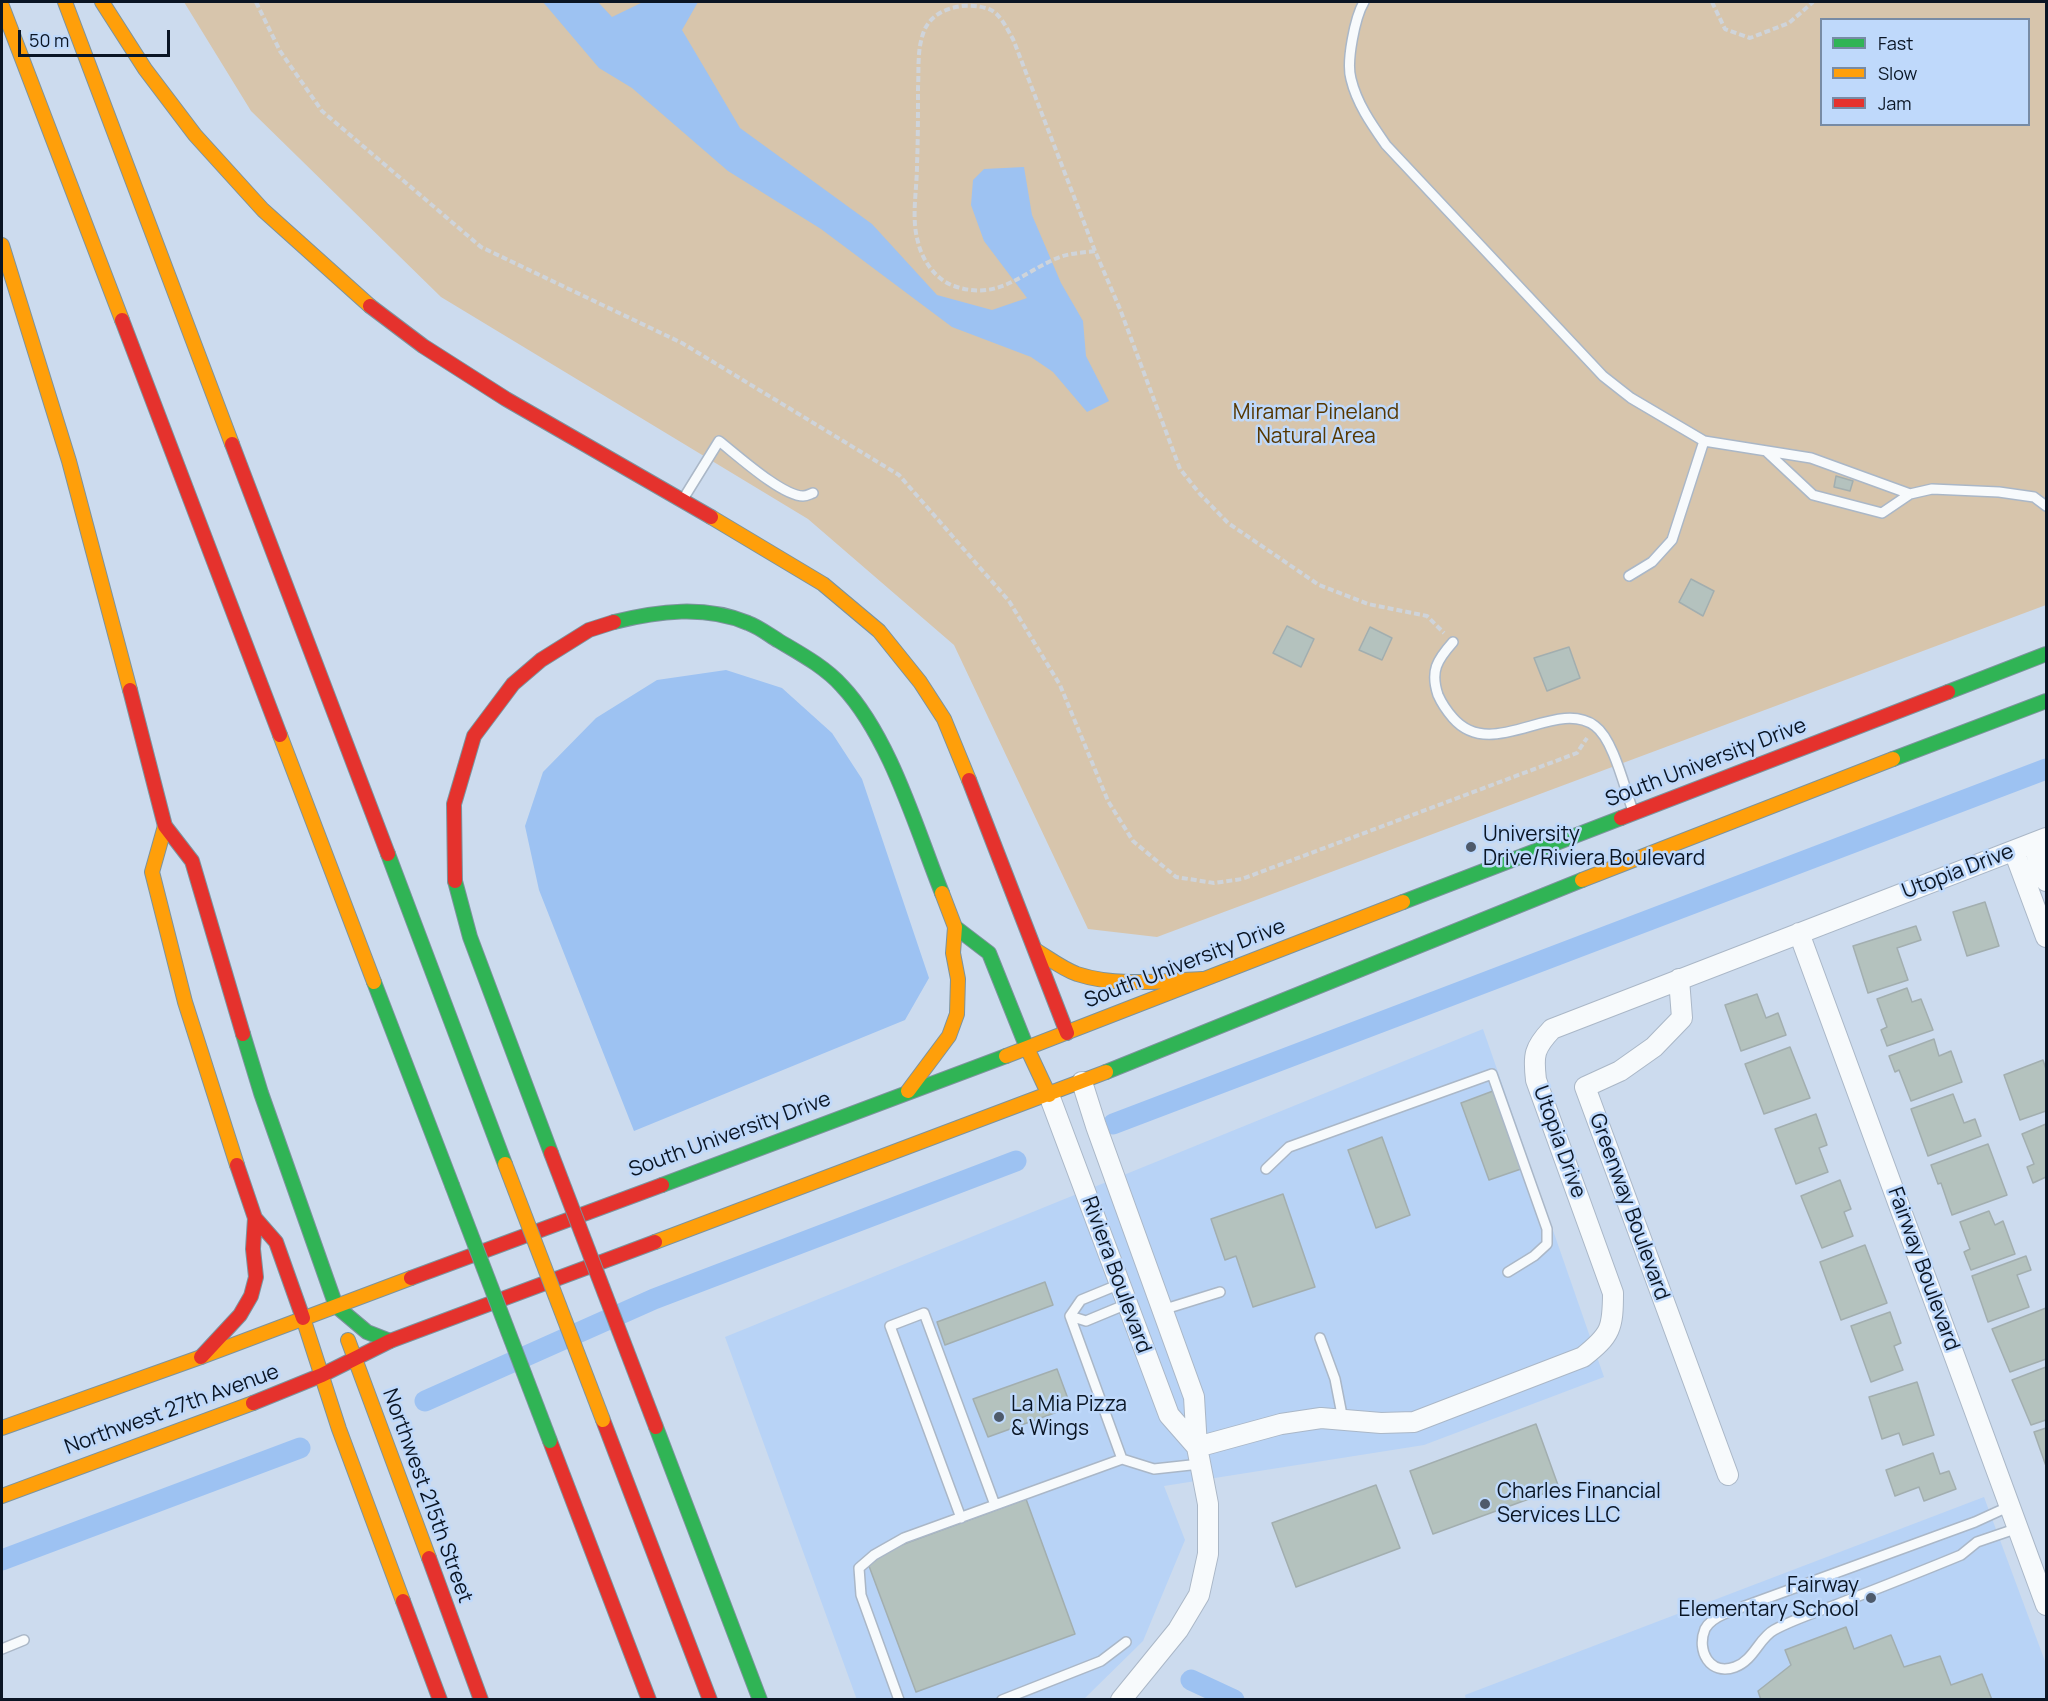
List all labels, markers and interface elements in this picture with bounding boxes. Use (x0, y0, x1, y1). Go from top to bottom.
scale bar (21, 18, 172, 56)
legend (1820, 18, 2030, 126)
text: 50 m (29, 28, 69, 52)
text: Fast (1878, 31, 1913, 55)
text: Slow (1878, 61, 1917, 85)
text: Jam (1878, 91, 1912, 115)
park label: Miramar Pineland Natural Area (1233, 400, 1399, 450)
street label: South University Drive (1602, 713, 1810, 813)
place label: University Drive/Riviera Boulevard (1483, 822, 1705, 872)
street label: Utopia Drive (1899, 839, 2017, 905)
marker: University Drive/Riviera Boulevard (1464, 840, 1478, 854)
street label: South University Drive (1081, 914, 1289, 1014)
street label: Utopia Drive (1527, 1083, 1591, 1201)
street label: South University Drive (626, 1087, 834, 1183)
street label: Greenway Boulevard (1584, 1110, 1674, 1304)
street label: Fairway Boulevard (1882, 1184, 1964, 1354)
street label: Riviera Boulevard (1076, 1193, 1156, 1357)
street label: Northwest 27th Avenue (61, 1359, 283, 1461)
street label: Northwest 215th Street (377, 1386, 477, 1606)
place label: La Mia Pizza & Wings (1011, 1392, 1127, 1442)
marker: La Mia Pizza & Wings (992, 1410, 1006, 1424)
place label: Charles Financial Services LLC (1497, 1479, 1661, 1529)
marker: Charles Financial Services LLC (1478, 1497, 1492, 1511)
place label: Fairway Elementary School (1678, 1573, 1859, 1623)
marker: Fairway Elementary School (1864, 1591, 1878, 1605)

